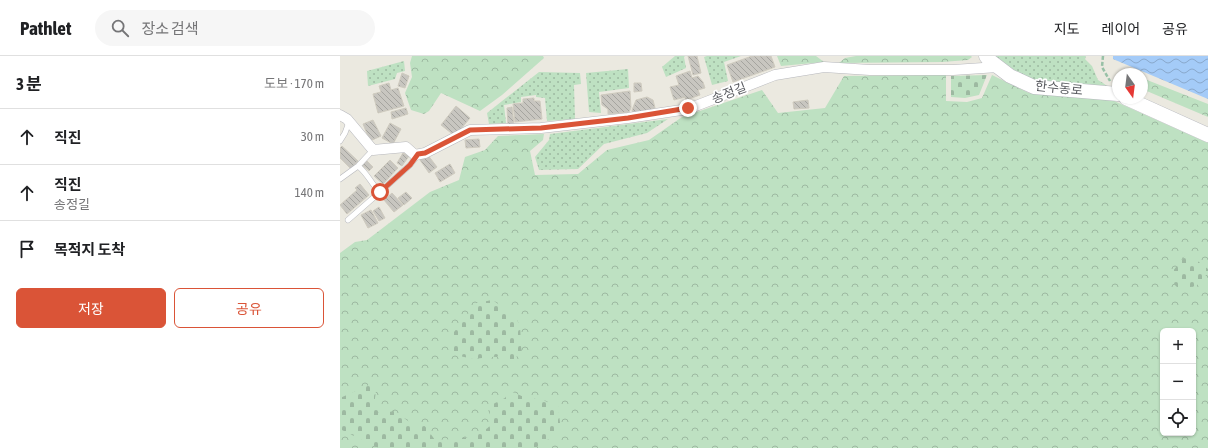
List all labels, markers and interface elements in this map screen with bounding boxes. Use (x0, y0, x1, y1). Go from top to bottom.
search box (95, 10, 375, 46)
text: Pathlet (20, 17, 71, 39)
icon: search (109, 17, 131, 39)
text: 장소 검색 (141, 20, 199, 37)
text: 지도 (1054, 21, 1080, 37)
text: 레이어 (1102, 21, 1140, 37)
text: 공유 (1162, 21, 1188, 37)
north arrow (1112, 68, 1148, 104)
text: 3 분 (16, 74, 42, 94)
text: 도보 · 170 m (264, 76, 324, 91)
street label: 한수동로 (1034, 78, 1084, 98)
street label: 송정길 (710, 80, 748, 106)
route end (679, 99, 697, 117)
icon: ahead (16, 126, 38, 148)
text: 직진 (54, 129, 82, 146)
text: 30 m (301, 129, 324, 144)
text: 직진 (54, 176, 82, 193)
icon: ahead (16, 182, 38, 204)
route start (371, 183, 389, 201)
text: 140 m (295, 185, 324, 200)
text: 송정길 (54, 197, 90, 212)
icon: arrive (16, 238, 38, 260)
text: 목적지 도착 (54, 241, 125, 258)
button: 저장 (16, 288, 166, 328)
button: 공유 (174, 288, 324, 328)
map controls (1160, 328, 1196, 436)
button: + (1160, 328, 1196, 364)
button: − (1160, 364, 1196, 400)
button: locate (1160, 400, 1196, 436)

